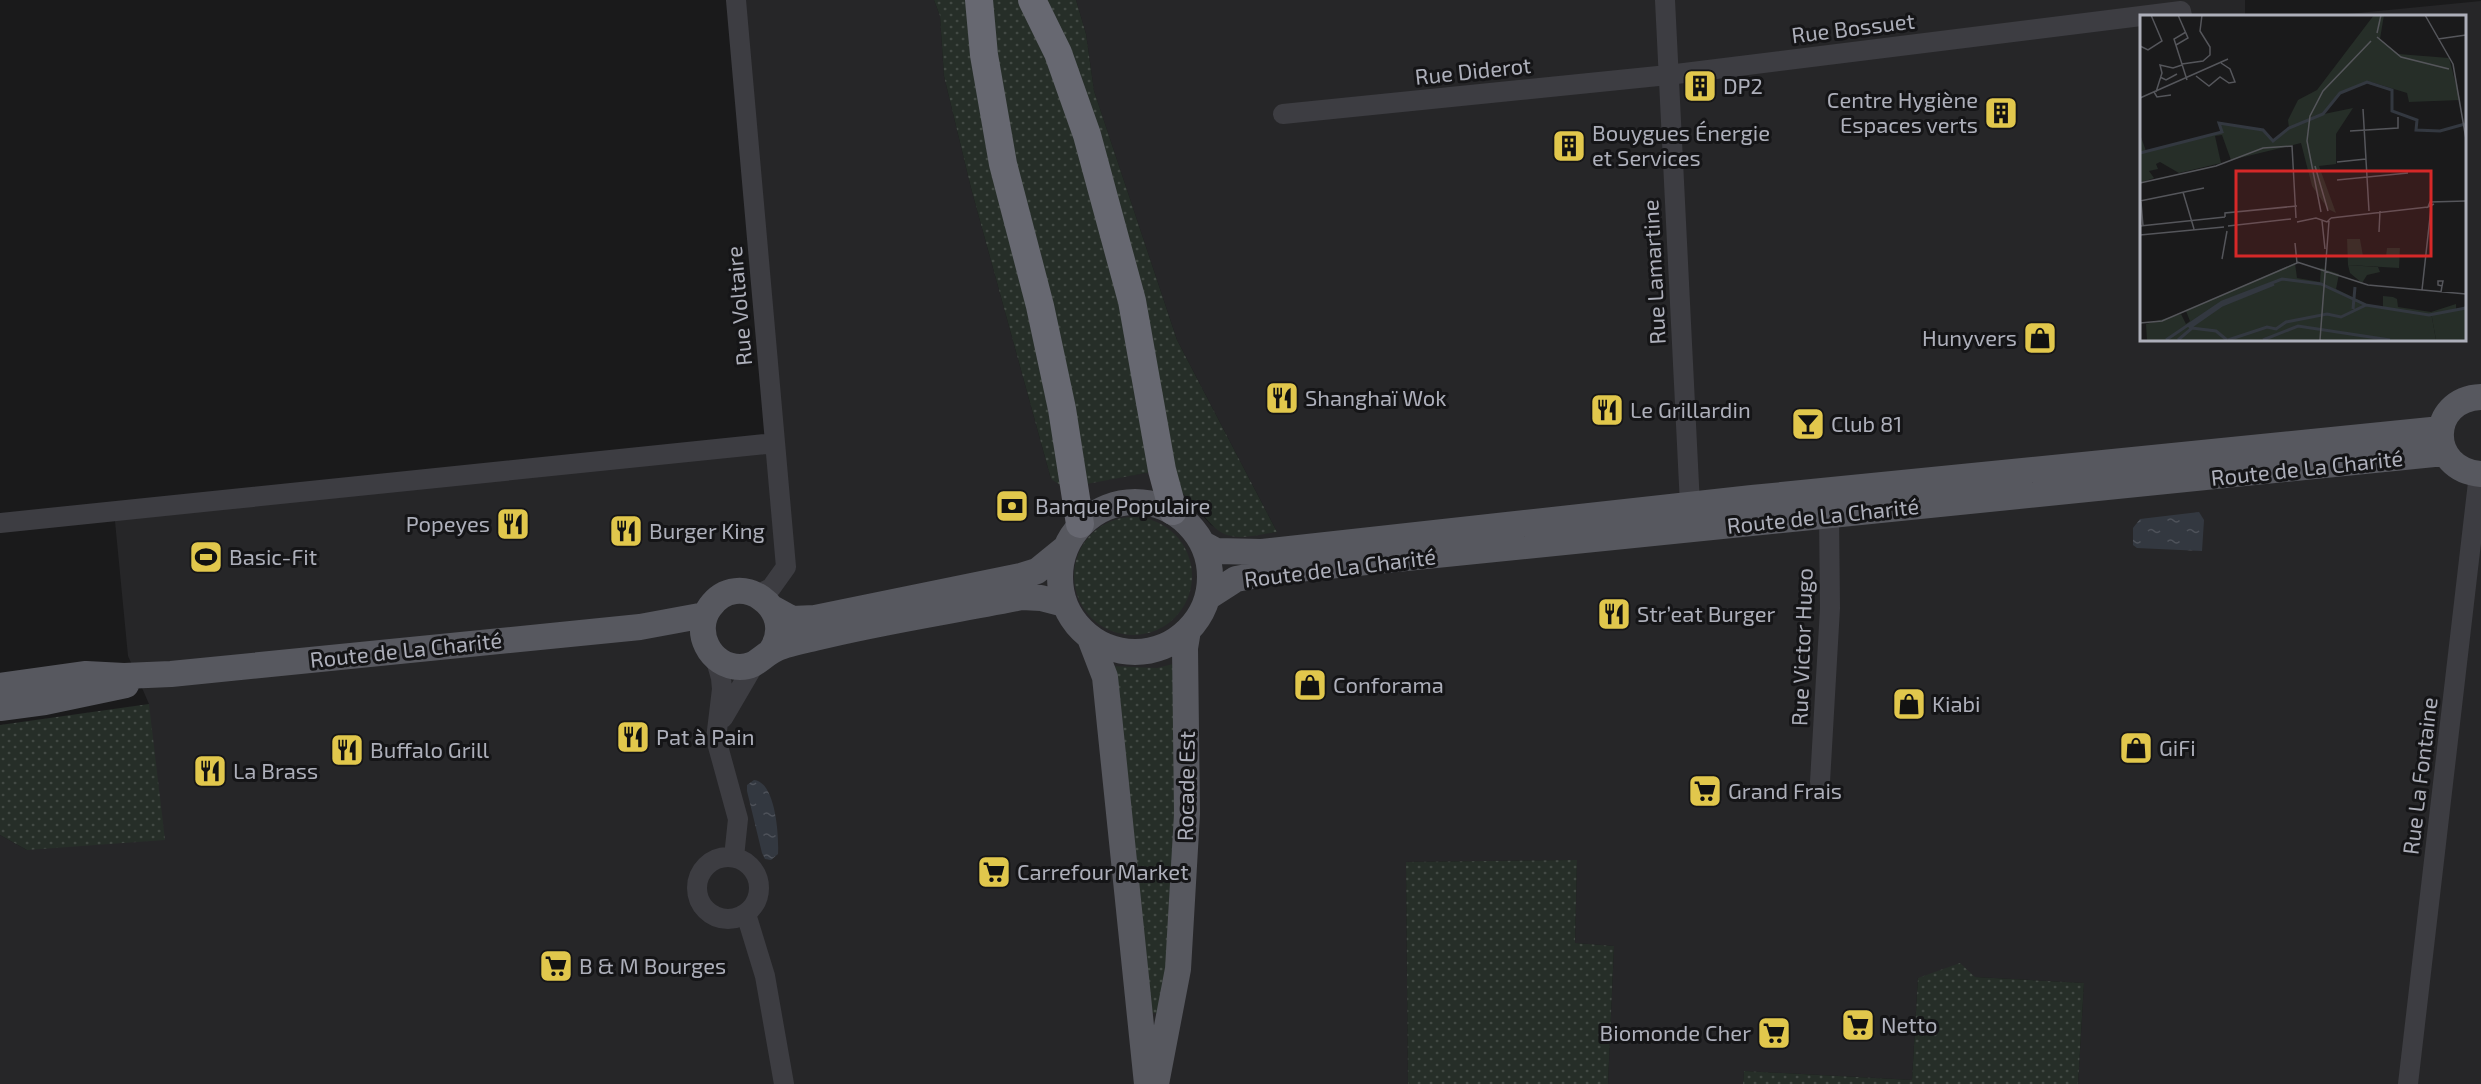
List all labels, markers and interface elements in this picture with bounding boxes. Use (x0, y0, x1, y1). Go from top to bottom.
street label: Rue Bossuet (1790, 7, 1916, 47)
inset map (2140, 15, 2466, 340)
street label: Rue Diderot (1413, 51, 1532, 89)
building icon: DP2 (1682, 68, 1718, 104)
place label: DP2 (1723, 72, 1763, 98)
place label: Centre Hygiène Espaces verts (1827, 86, 1978, 137)
building icon: Centre Hygiène Espaces verts (1983, 95, 2019, 131)
place label: Bouygues Énergie et Services (1592, 119, 1770, 170)
building icon: Bouygues Énergie et Services (1551, 128, 1587, 164)
street label: Rue Lamartine (1636, 199, 1670, 345)
street label: Rue Voltaire (720, 245, 756, 367)
shop icon: Hunyvers (2022, 320, 2058, 356)
place label: Hunyvers (1922, 324, 2017, 350)
restaurant icon: Shanghaï Wok (1264, 380, 1300, 416)
place label: Shanghaï Wok (1305, 384, 1446, 410)
restaurant icon: Le Grillardin (1589, 392, 1625, 428)
place label: Le Grillardin (1630, 396, 1751, 422)
bar icon: Club 81 (1790, 406, 1826, 442)
place label: Club 81 (1831, 410, 1902, 436)
street label: Route de La Charité (2210, 444, 2404, 490)
bank icon: Banque Populaire (994, 488, 1030, 524)
place label: Banque Populaire (1035, 492, 1210, 518)
street label: Route de La Charité (1726, 492, 1920, 538)
restaurant icon: Popeyes (495, 506, 531, 542)
place label: Popeyes (406, 510, 490, 536)
restaurant icon: Burger King (608, 513, 644, 549)
place label: Burger King (649, 517, 765, 543)
sports icon: Basic-Fit (188, 539, 224, 575)
street label: Route de La Charité (1242, 542, 1437, 592)
place label: Basic-Fit (229, 543, 317, 569)
street label: Rue Victor Hugo (1785, 568, 1817, 726)
restaurant icon: Str’eat Burger (1596, 596, 1632, 632)
place label: Str’eat Burger (1637, 600, 1776, 626)
street label: Route de La Charité (309, 626, 503, 672)
shop icon: Conforama (1292, 667, 1328, 703)
place label: Conforama (1333, 671, 1444, 697)
shop icon: Kiabi (1891, 686, 1927, 722)
place label: Kiabi (1932, 690, 1981, 716)
street label: Rue La Fontaine (2396, 696, 2442, 856)
restaurant icon: Pat à Pain (615, 719, 651, 755)
place label: Pat à Pain (656, 723, 754, 749)
shop icon: GiFi (2118, 730, 2154, 766)
street label: Rocade Est (1171, 731, 1199, 841)
restaurant icon: Buffalo Grill (329, 732, 365, 768)
place label: GiFi (2159, 734, 2196, 760)
place label: Buffalo Grill (370, 736, 489, 762)
restaurant icon: La Brass (192, 753, 228, 789)
place label: La Brass (233, 757, 318, 783)
supermarket icon: Grand Frais (1687, 773, 1723, 809)
place label: Grand Frais (1728, 777, 1842, 803)
supermarket icon: Carrefour Market (976, 854, 1012, 890)
place label: Carrefour Market (1017, 858, 1189, 884)
supermarket icon: B & M Bourges (538, 948, 574, 984)
place label: B & M Bourges (579, 952, 726, 978)
supermarket icon: Netto (1840, 1007, 1876, 1043)
place label: Netto (1881, 1011, 1938, 1037)
supermarket icon: Biomonde Cher (1756, 1015, 1792, 1051)
place label: Biomonde Cher (1600, 1019, 1751, 1045)

